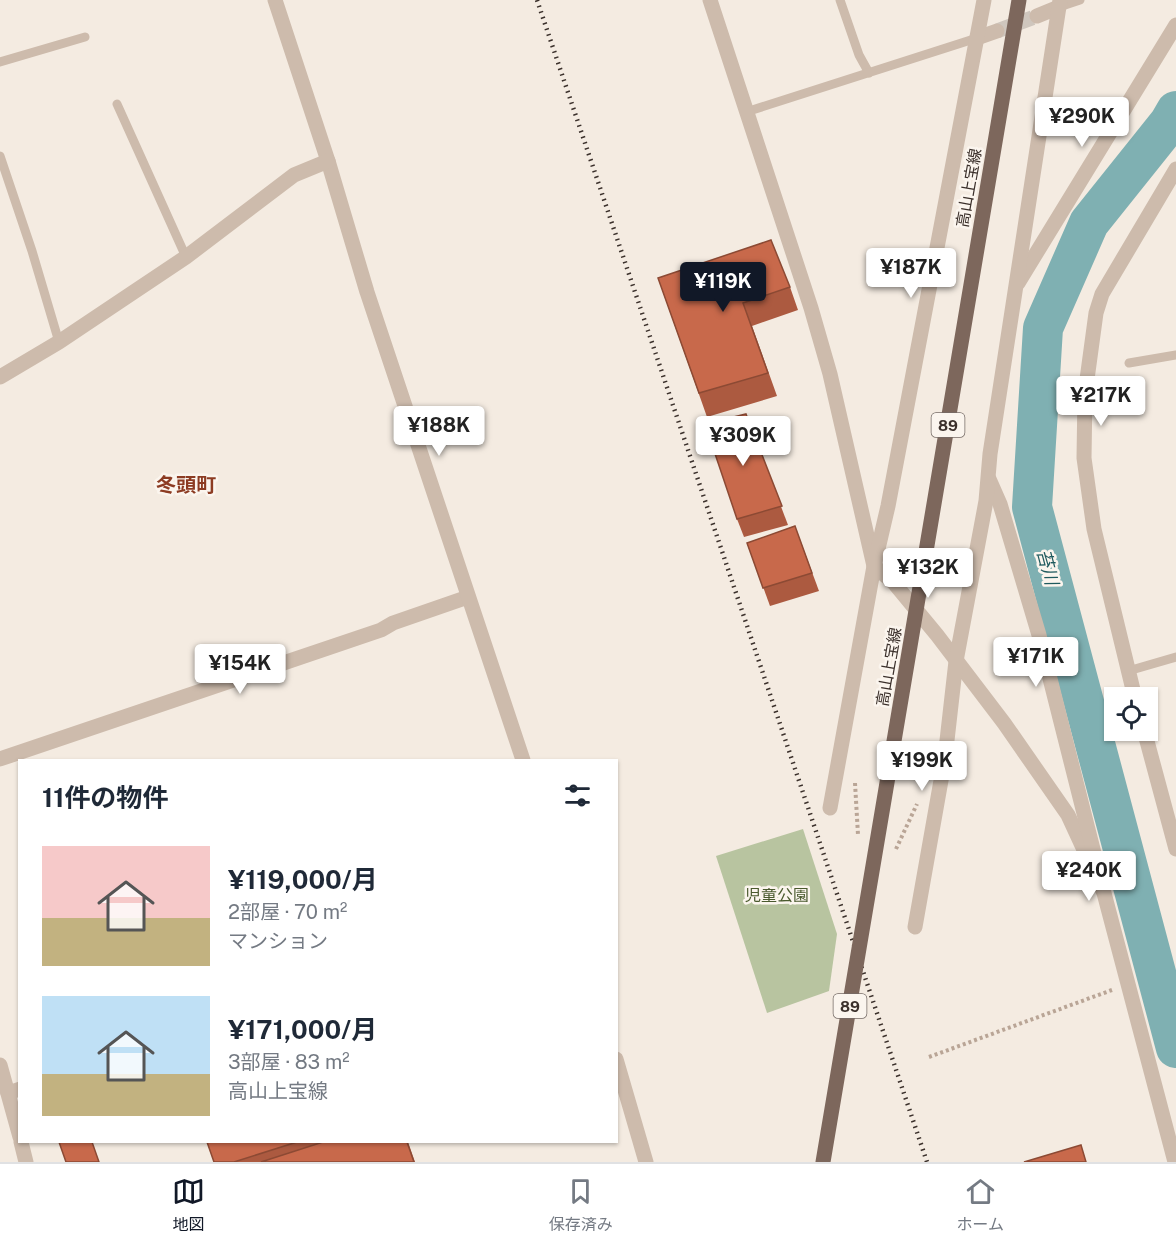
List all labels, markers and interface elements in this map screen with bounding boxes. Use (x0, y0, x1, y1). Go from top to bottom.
pin: ¥290K (1040, 97, 1124, 148)
text: ¥290K (1049, 104, 1115, 128)
street label: 高山上宝線 (953, 147, 985, 229)
pin: ¥187K (869, 248, 953, 299)
text: ¥187K (880, 255, 942, 279)
pin: ¥119K (681, 262, 765, 313)
text: ¥119K (694, 269, 752, 293)
pin: ¥217K (1059, 376, 1143, 427)
text: ¥217K (1070, 383, 1132, 407)
pin: ¥188K (397, 406, 481, 457)
text: ¥188K (408, 413, 470, 437)
road number: 89 (932, 413, 964, 437)
pin: ¥309K (701, 416, 785, 467)
text: ¥309K (710, 423, 776, 447)
district label: 冬頭町 (156, 473, 216, 497)
water label: 苔川 (1033, 547, 1063, 589)
pin: ¥132K (886, 548, 970, 599)
text: ¥132K (897, 555, 959, 579)
street label: 高山上宝線 (873, 626, 905, 708)
pin: ¥171K (994, 637, 1078, 688)
pin: ¥154K (198, 644, 282, 695)
text: ¥171K (1007, 644, 1065, 668)
text: ¥154K (209, 651, 271, 675)
map controls (1104, 687, 1158, 741)
button: locate (1104, 687, 1158, 741)
pin: ¥199K (880, 741, 964, 792)
text: ¥199K (891, 748, 953, 772)
icon: filters (561, 779, 594, 812)
text: 11件の物件 (42, 782, 168, 813)
pin: ¥240K (1047, 851, 1131, 902)
text: ¥240K (1056, 858, 1122, 882)
text: ¥119,000/月 (228, 864, 378, 895)
icon: home (90, 870, 162, 942)
park label: 児童公園 (745, 886, 809, 905)
text: 2部屋 · 70 m² (228, 900, 347, 924)
text: マンション (228, 929, 328, 953)
road number: 89 (834, 994, 866, 1018)
text: ¥171,000/月 (228, 1014, 377, 1045)
icon: home (90, 1020, 162, 1092)
text: 3部屋 · 83 m² (228, 1050, 350, 1074)
text: 高山上宝線 (228, 1079, 328, 1103)
tab: 地図 (172, 1175, 205, 1235)
tab: 保存済み (549, 1175, 613, 1235)
tab: ホーム (957, 1175, 1004, 1235)

